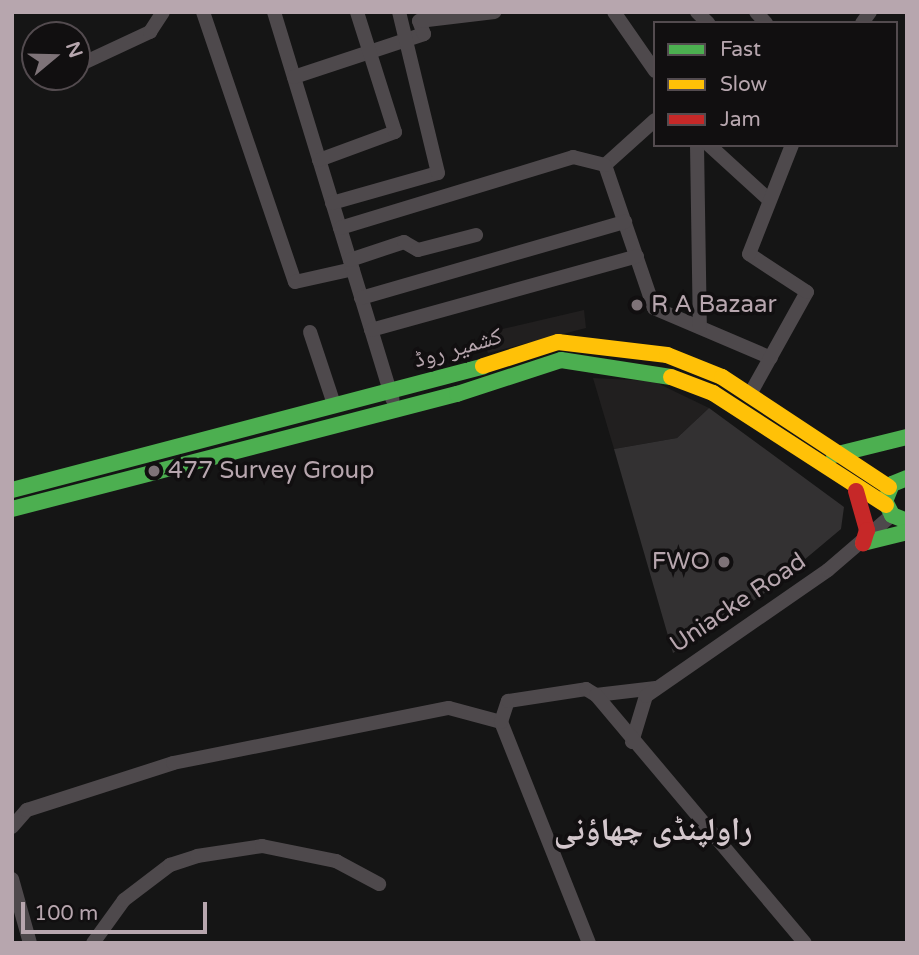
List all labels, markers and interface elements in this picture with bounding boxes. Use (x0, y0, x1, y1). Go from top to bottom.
north arrow (21, 21, 91, 91)
legend (653, 21, 898, 147)
text: Fast (720, 37, 761, 62)
text: N (61, 39, 87, 61)
text: Slow (720, 72, 767, 97)
text: Jam (720, 107, 761, 132)
place label: R A Bazaar (651, 291, 777, 319)
marker: R A Bazaar (629, 297, 645, 313)
street label: کشمیر روڈ (410, 322, 506, 374)
place label: 477 Survey Group (168, 457, 374, 485)
marker: 477 Survey Group (146, 463, 162, 479)
street label: Uniacke Road (665, 547, 811, 659)
place label: FWO (652, 548, 710, 576)
marker: FWO (716, 554, 732, 570)
district label: راولپنڈی چھاؤنی (554, 811, 752, 849)
scale bar (24, 888, 210, 932)
text: 100 m (34, 901, 98, 926)

